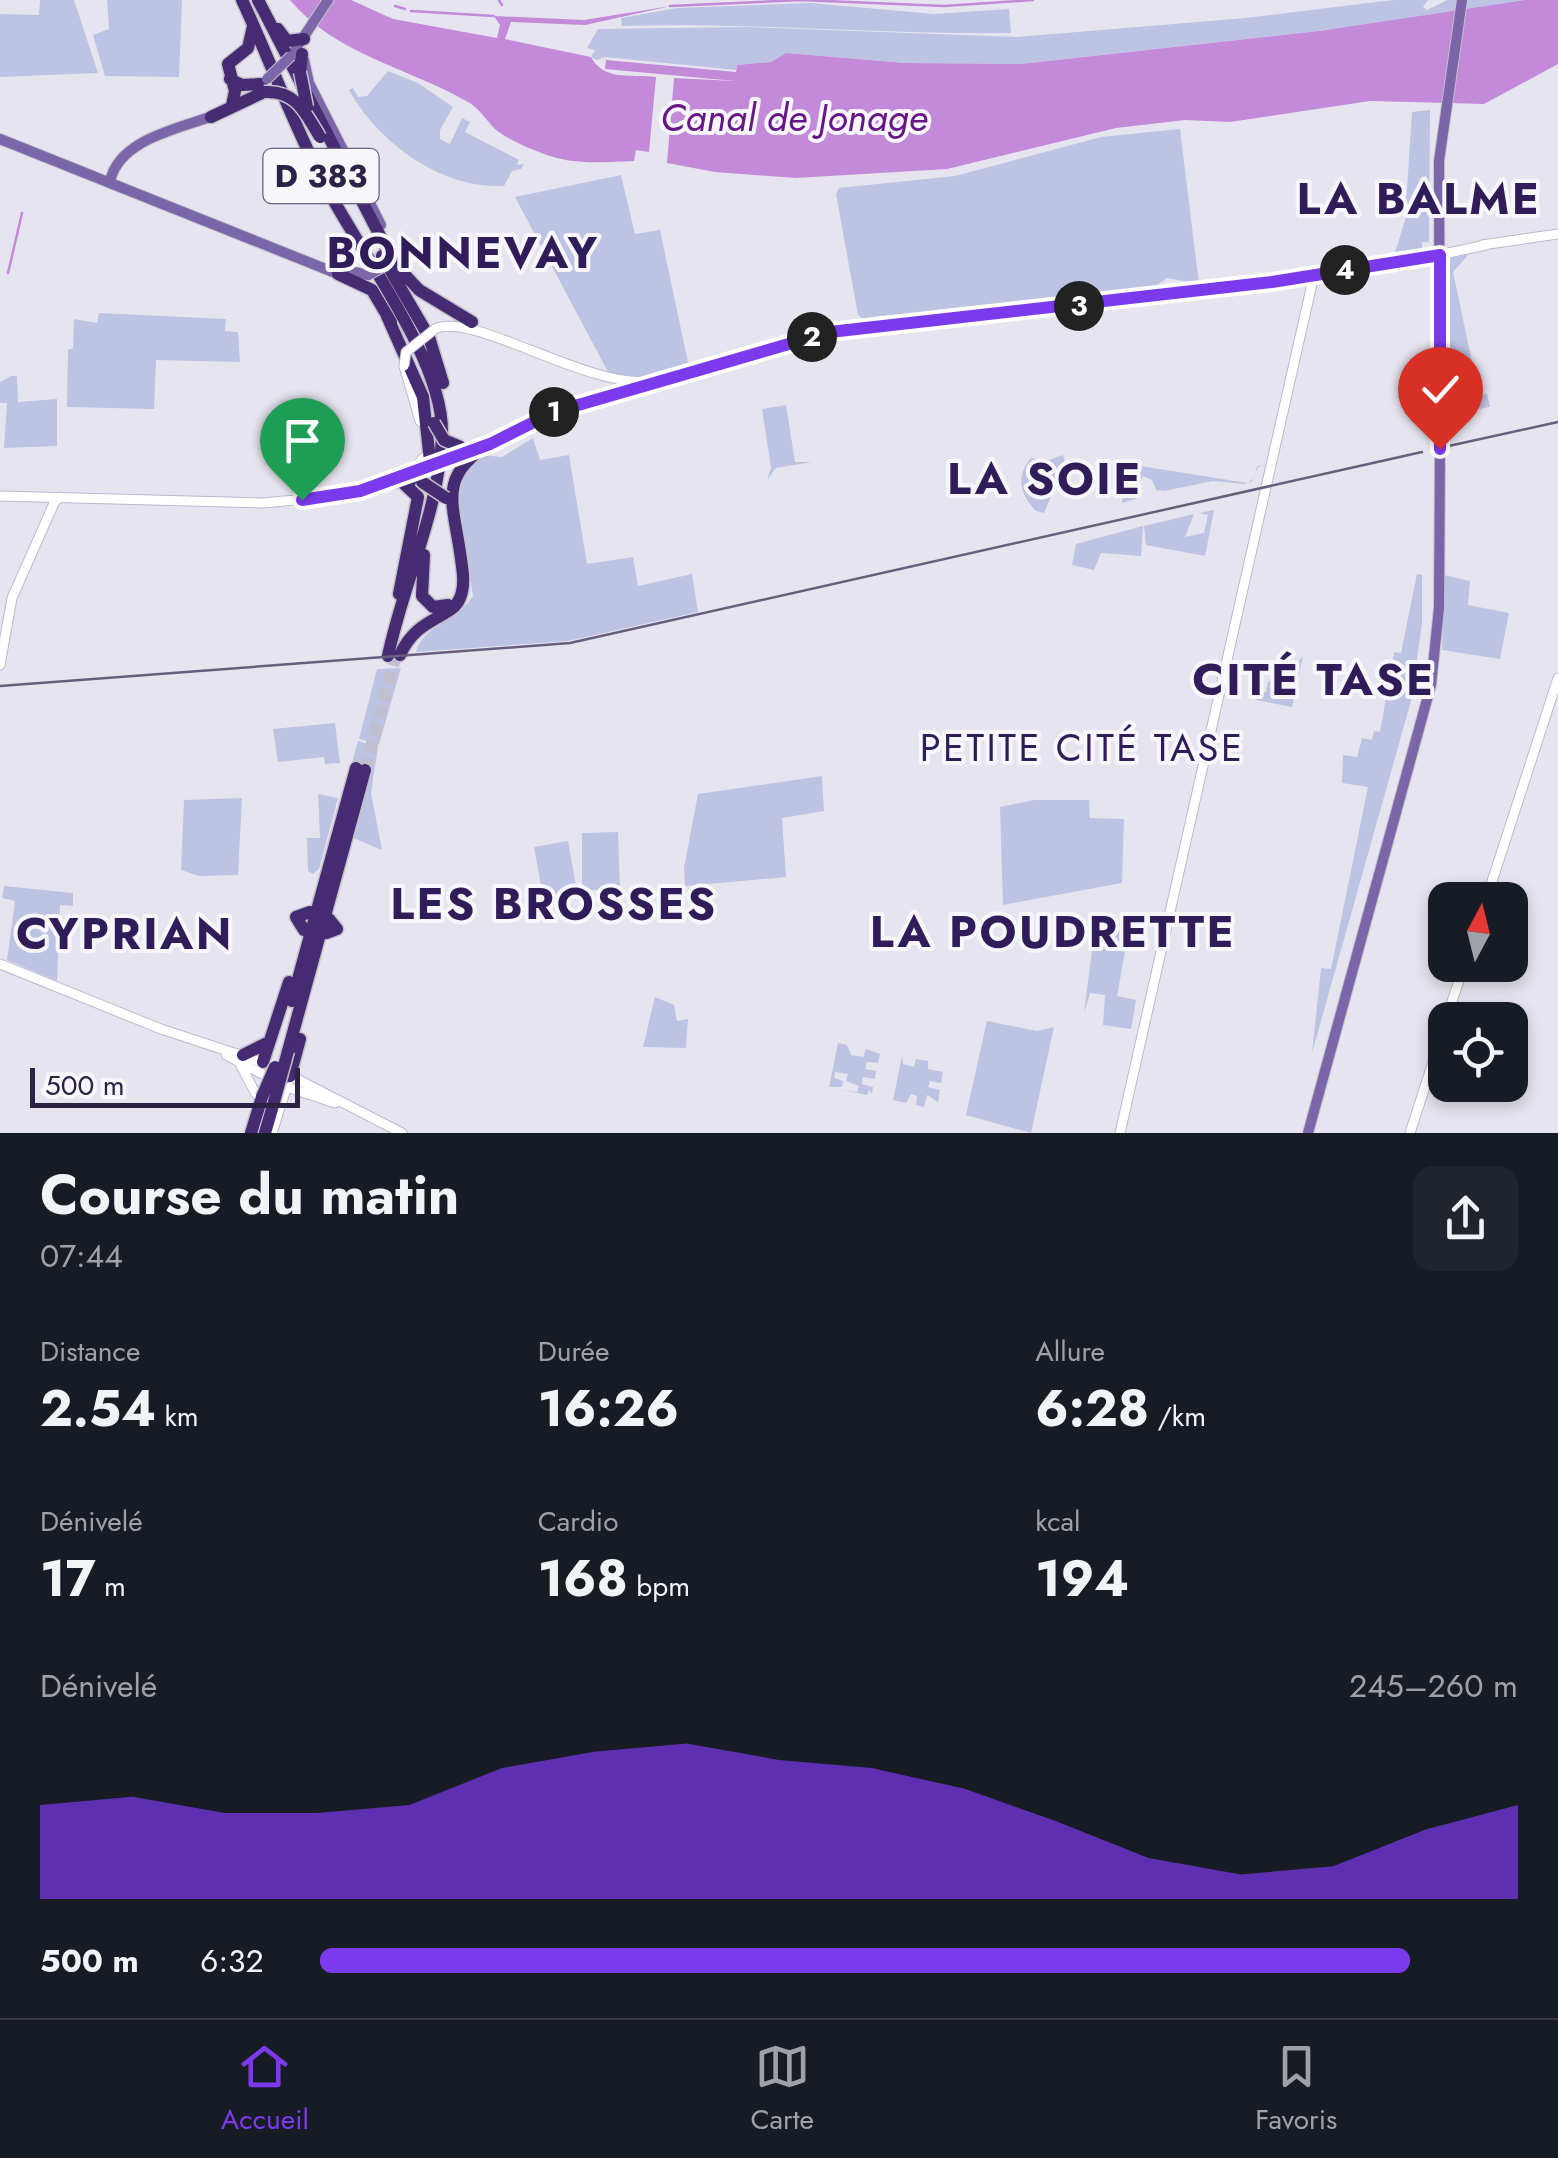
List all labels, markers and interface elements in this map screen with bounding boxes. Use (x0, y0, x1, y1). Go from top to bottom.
water label: Canal de Jonage (660, 90, 928, 145)
road number: D 383 (264, 149, 378, 203)
district label: LA BALME (1297, 166, 1541, 231)
district label: BONNEVAY (326, 220, 600, 285)
pin: 4 (1320, 245, 1370, 295)
text: 4 (1335, 249, 1355, 290)
pin: 3 (1054, 281, 1104, 331)
text: 3 (1070, 285, 1088, 326)
pin: 2 (787, 312, 837, 362)
text: 2 (803, 316, 821, 357)
pin (1398, 347, 1483, 450)
icon: check (1413, 362, 1468, 417)
pin: 1 (529, 387, 579, 437)
text: 1 (547, 391, 561, 432)
pin (260, 398, 345, 501)
icon: arrive (275, 413, 330, 468)
district label: LA SOIE (947, 446, 1143, 511)
district label: CITÉ TASE (1192, 647, 1436, 712)
district label: PETITE CITÉ TASE (920, 720, 1244, 775)
district label: LES BROSSES (390, 871, 718, 936)
north arrow (1428, 882, 1528, 982)
map controls (1428, 882, 1528, 1102)
district label: LA POUDRETTE (870, 899, 1236, 964)
district label: CYPRIAN (16, 901, 234, 966)
button: locate (1428, 1002, 1528, 1102)
scale bar (30, 1063, 300, 1108)
text: 500 m (45, 1065, 125, 1106)
text: Course du matin (40, 1155, 459, 1235)
button: share (1413, 1166, 1518, 1271)
text: 07:44 (40, 1233, 123, 1279)
text: Distance (40, 1331, 140, 1372)
text: Durée (538, 1331, 609, 1372)
text: Allure (1035, 1331, 1105, 1372)
text: 2.54 (40, 1372, 156, 1445)
text: 16:26 (538, 1372, 679, 1445)
text: 6:28 (1035, 1372, 1149, 1445)
text: km (156, 1396, 199, 1437)
text: /km (1149, 1396, 1206, 1437)
text: Dénivelé (40, 1501, 143, 1542)
text: Cardio (538, 1501, 618, 1542)
text: kcal (1035, 1501, 1081, 1542)
text: 17 (40, 1542, 96, 1615)
text: 168 (538, 1542, 628, 1615)
text: 194 (1035, 1542, 1129, 1615)
text: m (96, 1566, 126, 1607)
text: bpm (628, 1566, 690, 1607)
text: Dénivelé (40, 1663, 157, 1709)
text: 245–260 m (1349, 1663, 1518, 1709)
text: 500 m (40, 1938, 139, 1984)
text: 6:32 (200, 1938, 264, 1984)
tab: Accueil (221, 2039, 309, 2140)
tab: Carte (750, 2039, 814, 2140)
tab: Favoris (1255, 2039, 1337, 2140)

